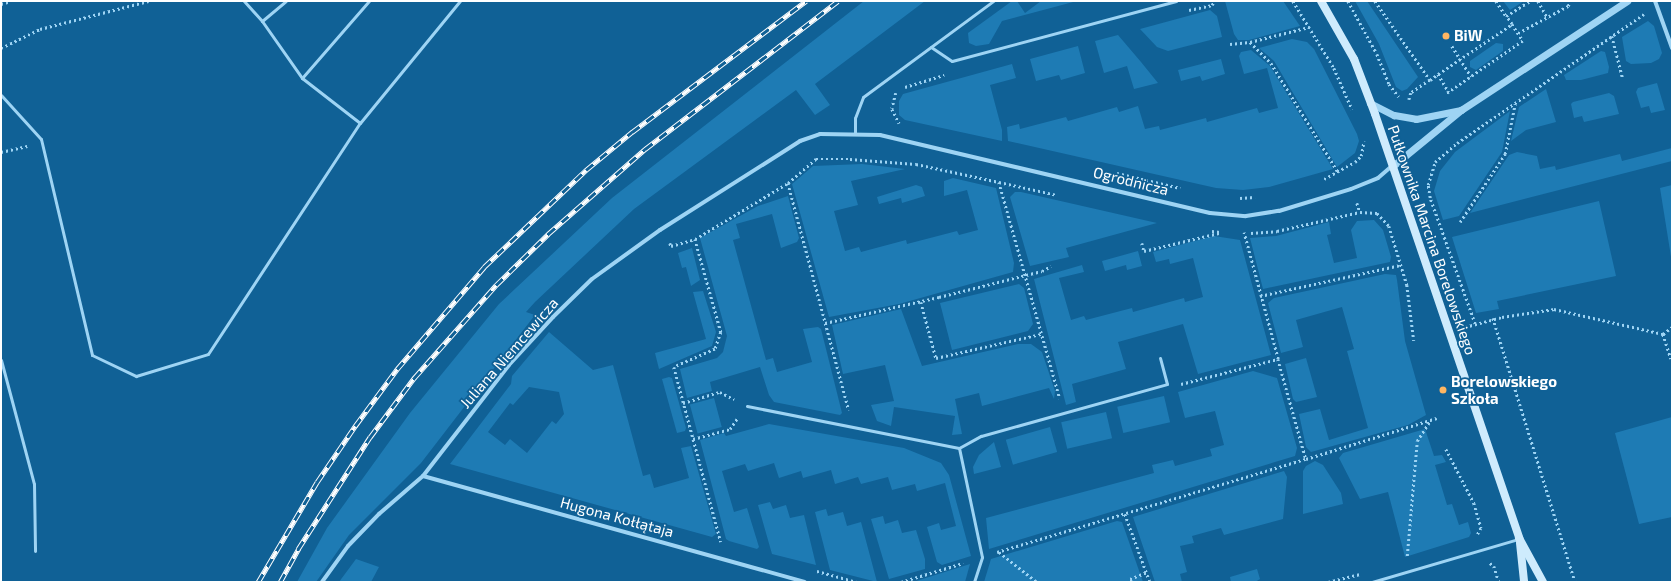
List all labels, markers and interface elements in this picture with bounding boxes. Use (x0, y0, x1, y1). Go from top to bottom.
place label: BiW (1454, 27, 1482, 45)
marker: BiW (1441, 31, 1451, 41)
street label: Pułkownika Marcina Borelowskiego (1384, 123, 1480, 357)
street label: Ogrodnicza (1091, 163, 1171, 199)
street label: Juliana Niemcewicza (456, 294, 562, 412)
place label: Borelowskiego Szkoła (1451, 372, 1557, 407)
marker: Borelowskiego Szkoła (1438, 385, 1448, 395)
street label: Hugona Kołłątaja (558, 493, 676, 541)

